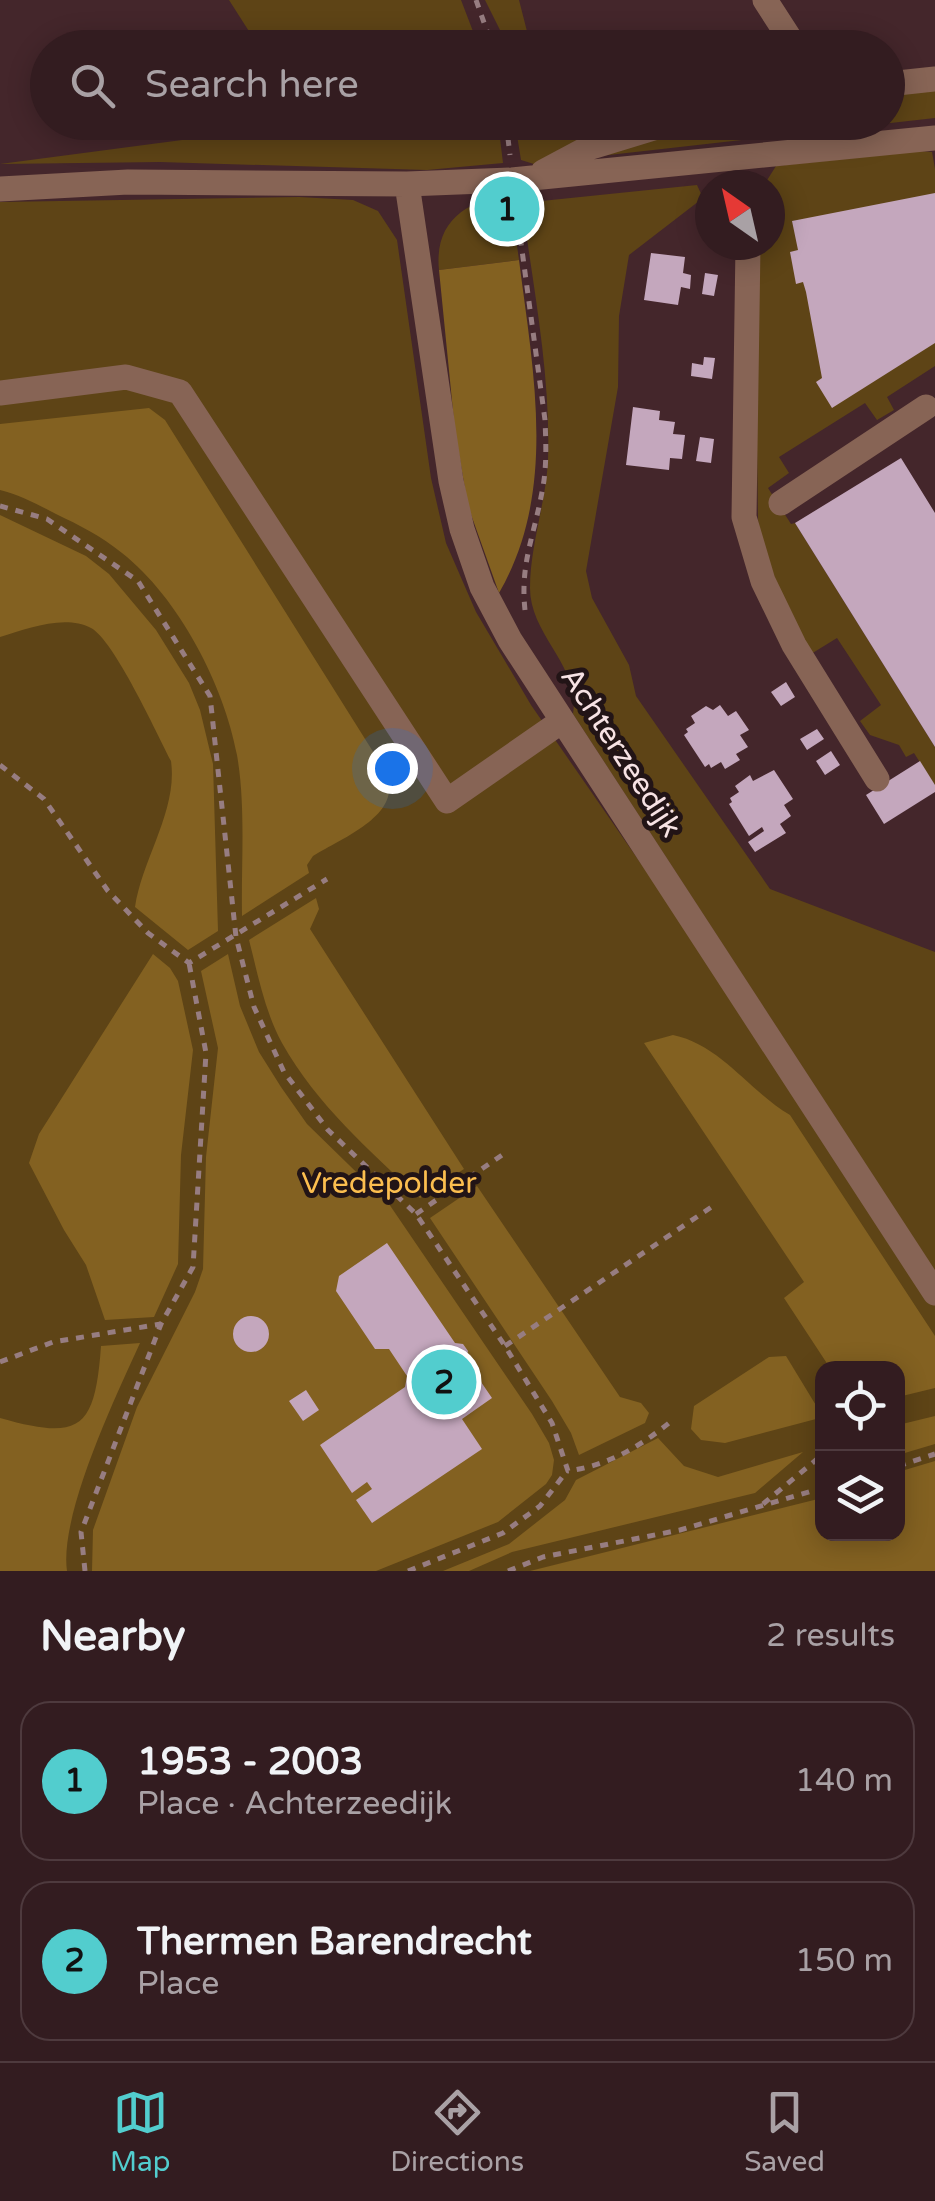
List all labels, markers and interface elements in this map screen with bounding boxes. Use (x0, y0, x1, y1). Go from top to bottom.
search box (30, 30, 905, 140)
icon: search (65, 58, 120, 113)
text: Search here (145, 62, 359, 108)
north arrow (695, 170, 785, 260)
pin: 1 (474, 172, 540, 246)
street label: Achterzeedijk (552, 660, 690, 844)
your location (367, 743, 418, 794)
park label: Vredepolder (301, 1165, 477, 1202)
pin: 2 (412, 1344, 476, 1420)
map controls (815, 1361, 905, 1541)
button: locate (815, 1361, 905, 1451)
button: layers (815, 1451, 905, 1541)
text: Nearby (40, 1611, 185, 1662)
text: 2 results (766, 1617, 895, 1655)
text: 1953 - 2003 (137, 1739, 363, 1785)
text: 1 (64, 1762, 85, 1800)
text: 140 m (795, 1762, 893, 1800)
text: Place · Achterzeedijk (137, 1785, 452, 1823)
text: Thermen Barendrecht (137, 1919, 532, 1965)
text: 2 (64, 1942, 85, 1980)
text: 150 m (795, 1942, 893, 1980)
text: Place (137, 1965, 219, 2003)
tab: Map (110, 2085, 170, 2179)
tab: Directions (390, 2085, 524, 2179)
tab: Saved (744, 2085, 825, 2179)

